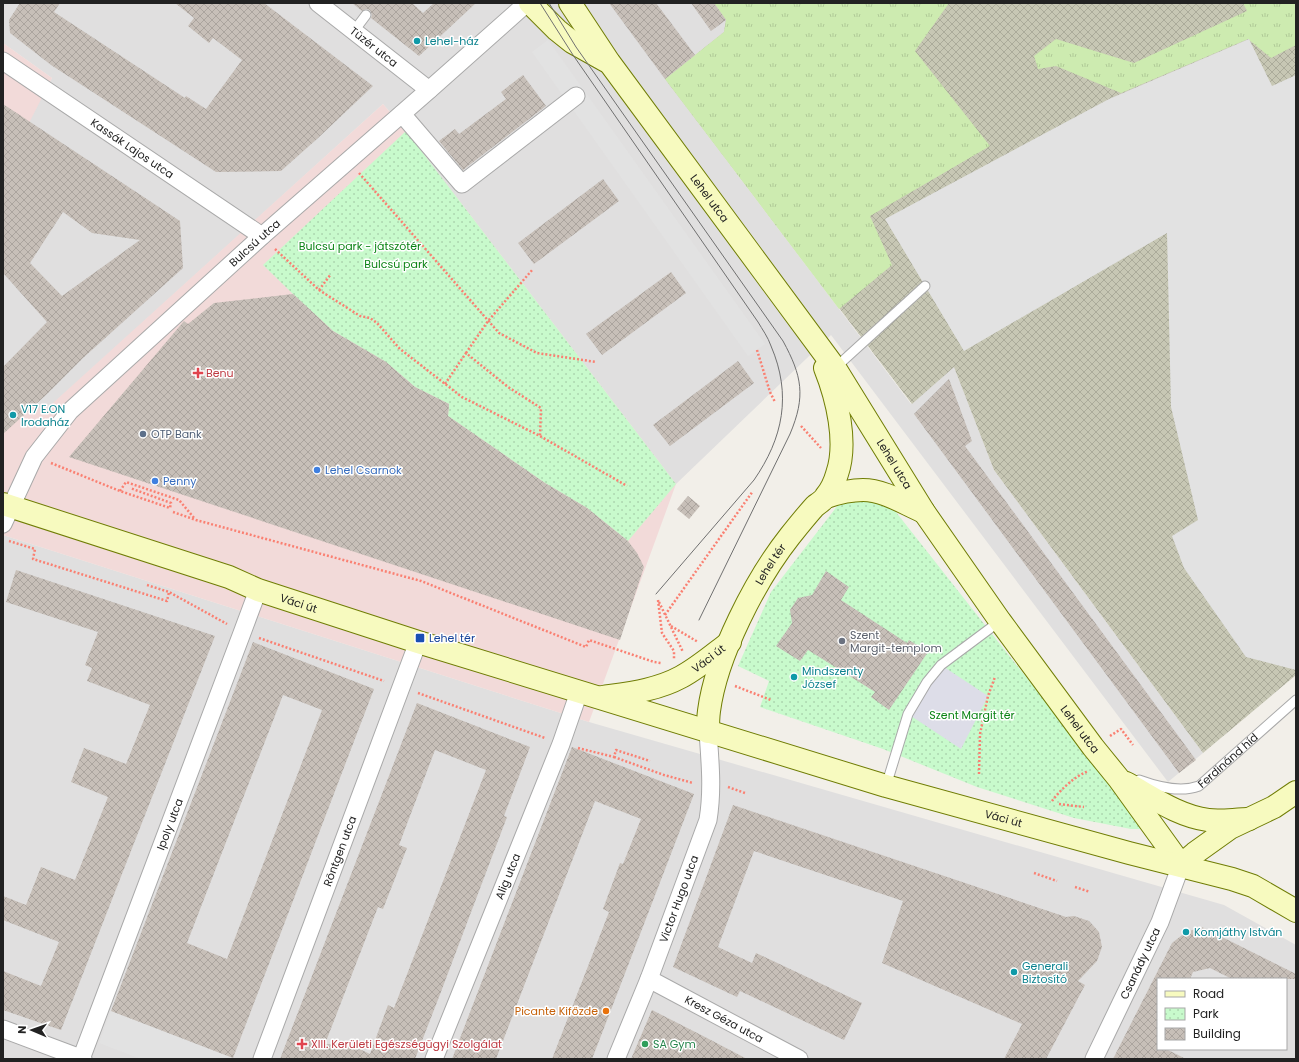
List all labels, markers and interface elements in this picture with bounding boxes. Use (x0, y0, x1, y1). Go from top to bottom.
street label: Tüzér utca (346, 23, 401, 71)
place label: Lehel-ház (425, 33, 479, 49)
marker: Lehel-ház (412, 36, 422, 46)
street label: Kassák Lajos utca (87, 114, 177, 182)
street label: Lehel utca (686, 171, 733, 226)
street label: Bulcsú utca (226, 215, 284, 270)
park label: Bulcsú park - játszótér (299, 238, 421, 254)
park label: Bulcsú park (364, 256, 428, 272)
place label: Benu (206, 365, 234, 381)
marker: Benu (193, 368, 203, 378)
place label: V17 E.ON Irodaház (21, 401, 69, 430)
marker: V17 E.ON Irodaház (8, 410, 18, 420)
place label: OTP Bank (151, 426, 202, 442)
marker: OTP Bank (138, 429, 148, 439)
street label: Lehel utca (873, 436, 916, 492)
place label: Lehel Csarnok (325, 462, 402, 478)
marker: Lehel Csarnok (312, 465, 322, 475)
place label: Penny (163, 473, 197, 489)
marker: Penny (150, 476, 160, 486)
street label: Lehel tér (751, 540, 790, 588)
street label: Váci út (278, 590, 319, 617)
place label: Szent Margit-templom (850, 627, 942, 656)
place label: Lehel tér (429, 630, 475, 646)
marker: Lehel tér (414, 632, 426, 644)
marker: Szent Margit-templom (837, 636, 847, 646)
street label: Váci út (688, 641, 729, 676)
place label: Mindszenty József (802, 663, 864, 692)
marker: Mindszenty József (789, 672, 799, 682)
street label: Lehel utca (1057, 702, 1103, 757)
park label: Szent Margit tér (929, 707, 1015, 723)
street label: Ferdinánd híd (1194, 729, 1261, 792)
street label: Ipoly utca (153, 796, 187, 852)
street label: Váci út (983, 806, 1024, 831)
street label: Röntgen utca (319, 813, 360, 889)
street label: Alig utca (491, 851, 524, 902)
street label: Victor Hugo utca (655, 853, 702, 945)
place label: Komjáthy István (1194, 924, 1282, 940)
street label: Csanády utca (1116, 925, 1164, 1002)
marker: Komjáthy István (1181, 927, 1191, 937)
place label: Generali Biztosító (1022, 958, 1068, 987)
marker: Generali Biztosító (1009, 967, 1019, 977)
legend (1157, 978, 1287, 1050)
text: Road (1193, 985, 1224, 1002)
street label: Kresz Géza utca (682, 991, 766, 1047)
place label: Picante Kifőzde (515, 1003, 598, 1019)
text: Park (1193, 1005, 1220, 1022)
marker: Picante Kifőzde (601, 1006, 611, 1016)
north arrow (12, 1010, 52, 1050)
text: N (14, 1025, 30, 1034)
text: Building (1193, 1025, 1241, 1042)
place label: XIII. Kerületi Egészségügyi Szolgálat (311, 1036, 502, 1052)
place label: SA Gym (653, 1036, 696, 1052)
marker: XIII. Kerületi Egészségügyi Szolgálat (296, 1038, 308, 1050)
marker: SA Gym (640, 1039, 650, 1049)

